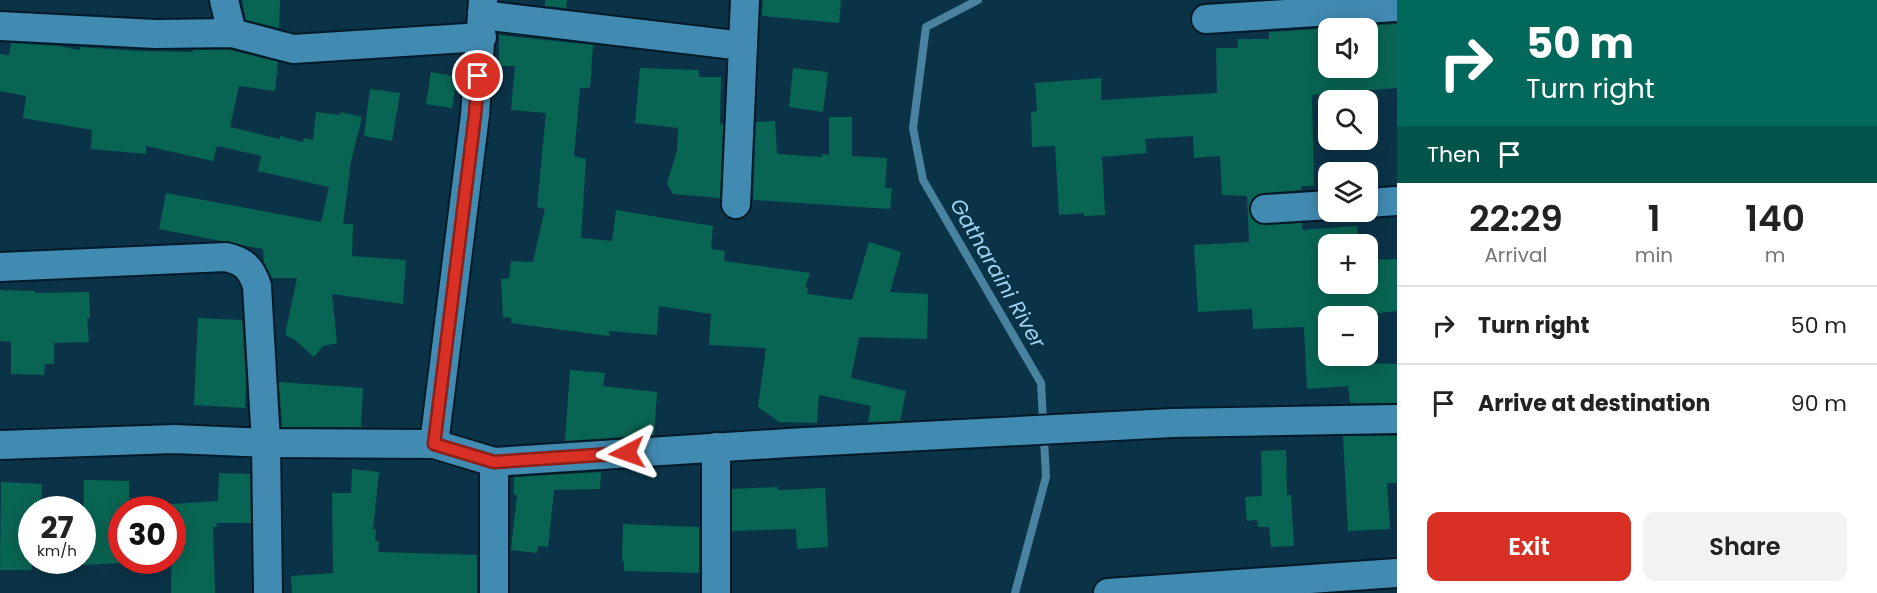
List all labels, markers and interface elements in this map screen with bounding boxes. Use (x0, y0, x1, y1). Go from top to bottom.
text: 50 m (1526, 14, 1634, 73)
map controls (1318, 18, 1378, 366)
button: sound (1318, 18, 1378, 78)
icon: right (1427, 24, 1505, 102)
pin (452, 50, 503, 101)
icon: arrive (461, 59, 494, 92)
text: Turn right (1526, 70, 1655, 107)
button: search (1318, 90, 1378, 150)
icon: arrive (1493, 138, 1526, 171)
text: Then (1427, 139, 1481, 170)
button: layers (1318, 162, 1378, 222)
water label: Gatharaini River (943, 193, 1053, 354)
text: 22:29 (1469, 193, 1563, 244)
text: 1 (1647, 193, 1660, 244)
text: 140 (1745, 193, 1805, 244)
button: + (1318, 234, 1378, 294)
text: Arrival (1484, 241, 1547, 269)
text: min (1635, 241, 1673, 269)
text: m (1765, 241, 1785, 269)
button: − (1318, 306, 1378, 366)
icon: right (1427, 309, 1460, 342)
text: Turn right (1478, 310, 1589, 341)
text: 50 m (1791, 310, 1847, 341)
icon: arrive (1427, 387, 1460, 420)
text: Arrive at destination (1478, 388, 1710, 419)
text: 90 m (1791, 388, 1847, 419)
position arrow (595, 421, 659, 485)
speed limit sign: 30 (108, 496, 186, 574)
text: 27 (40, 506, 74, 549)
button: Exit (1427, 512, 1631, 581)
button: Share (1643, 512, 1847, 581)
text: km/h (37, 540, 77, 561)

